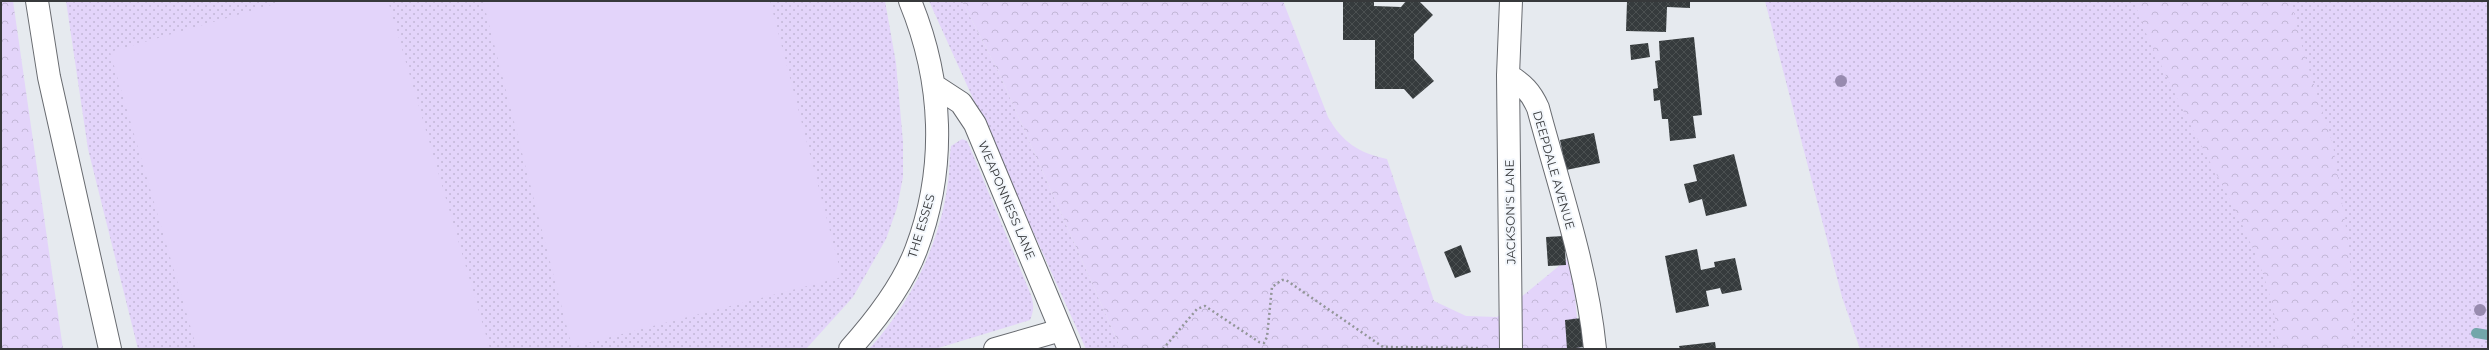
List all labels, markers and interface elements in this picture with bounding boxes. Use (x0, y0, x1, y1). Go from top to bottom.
street label: DEEPDALE AVENUE (1530, 109, 1578, 231)
street label: WEAPONNESS LANE (975, 138, 1039, 262)
street label: JACKSON'S LANE (1502, 159, 1518, 266)
street label: THE ESSES (904, 192, 938, 260)

